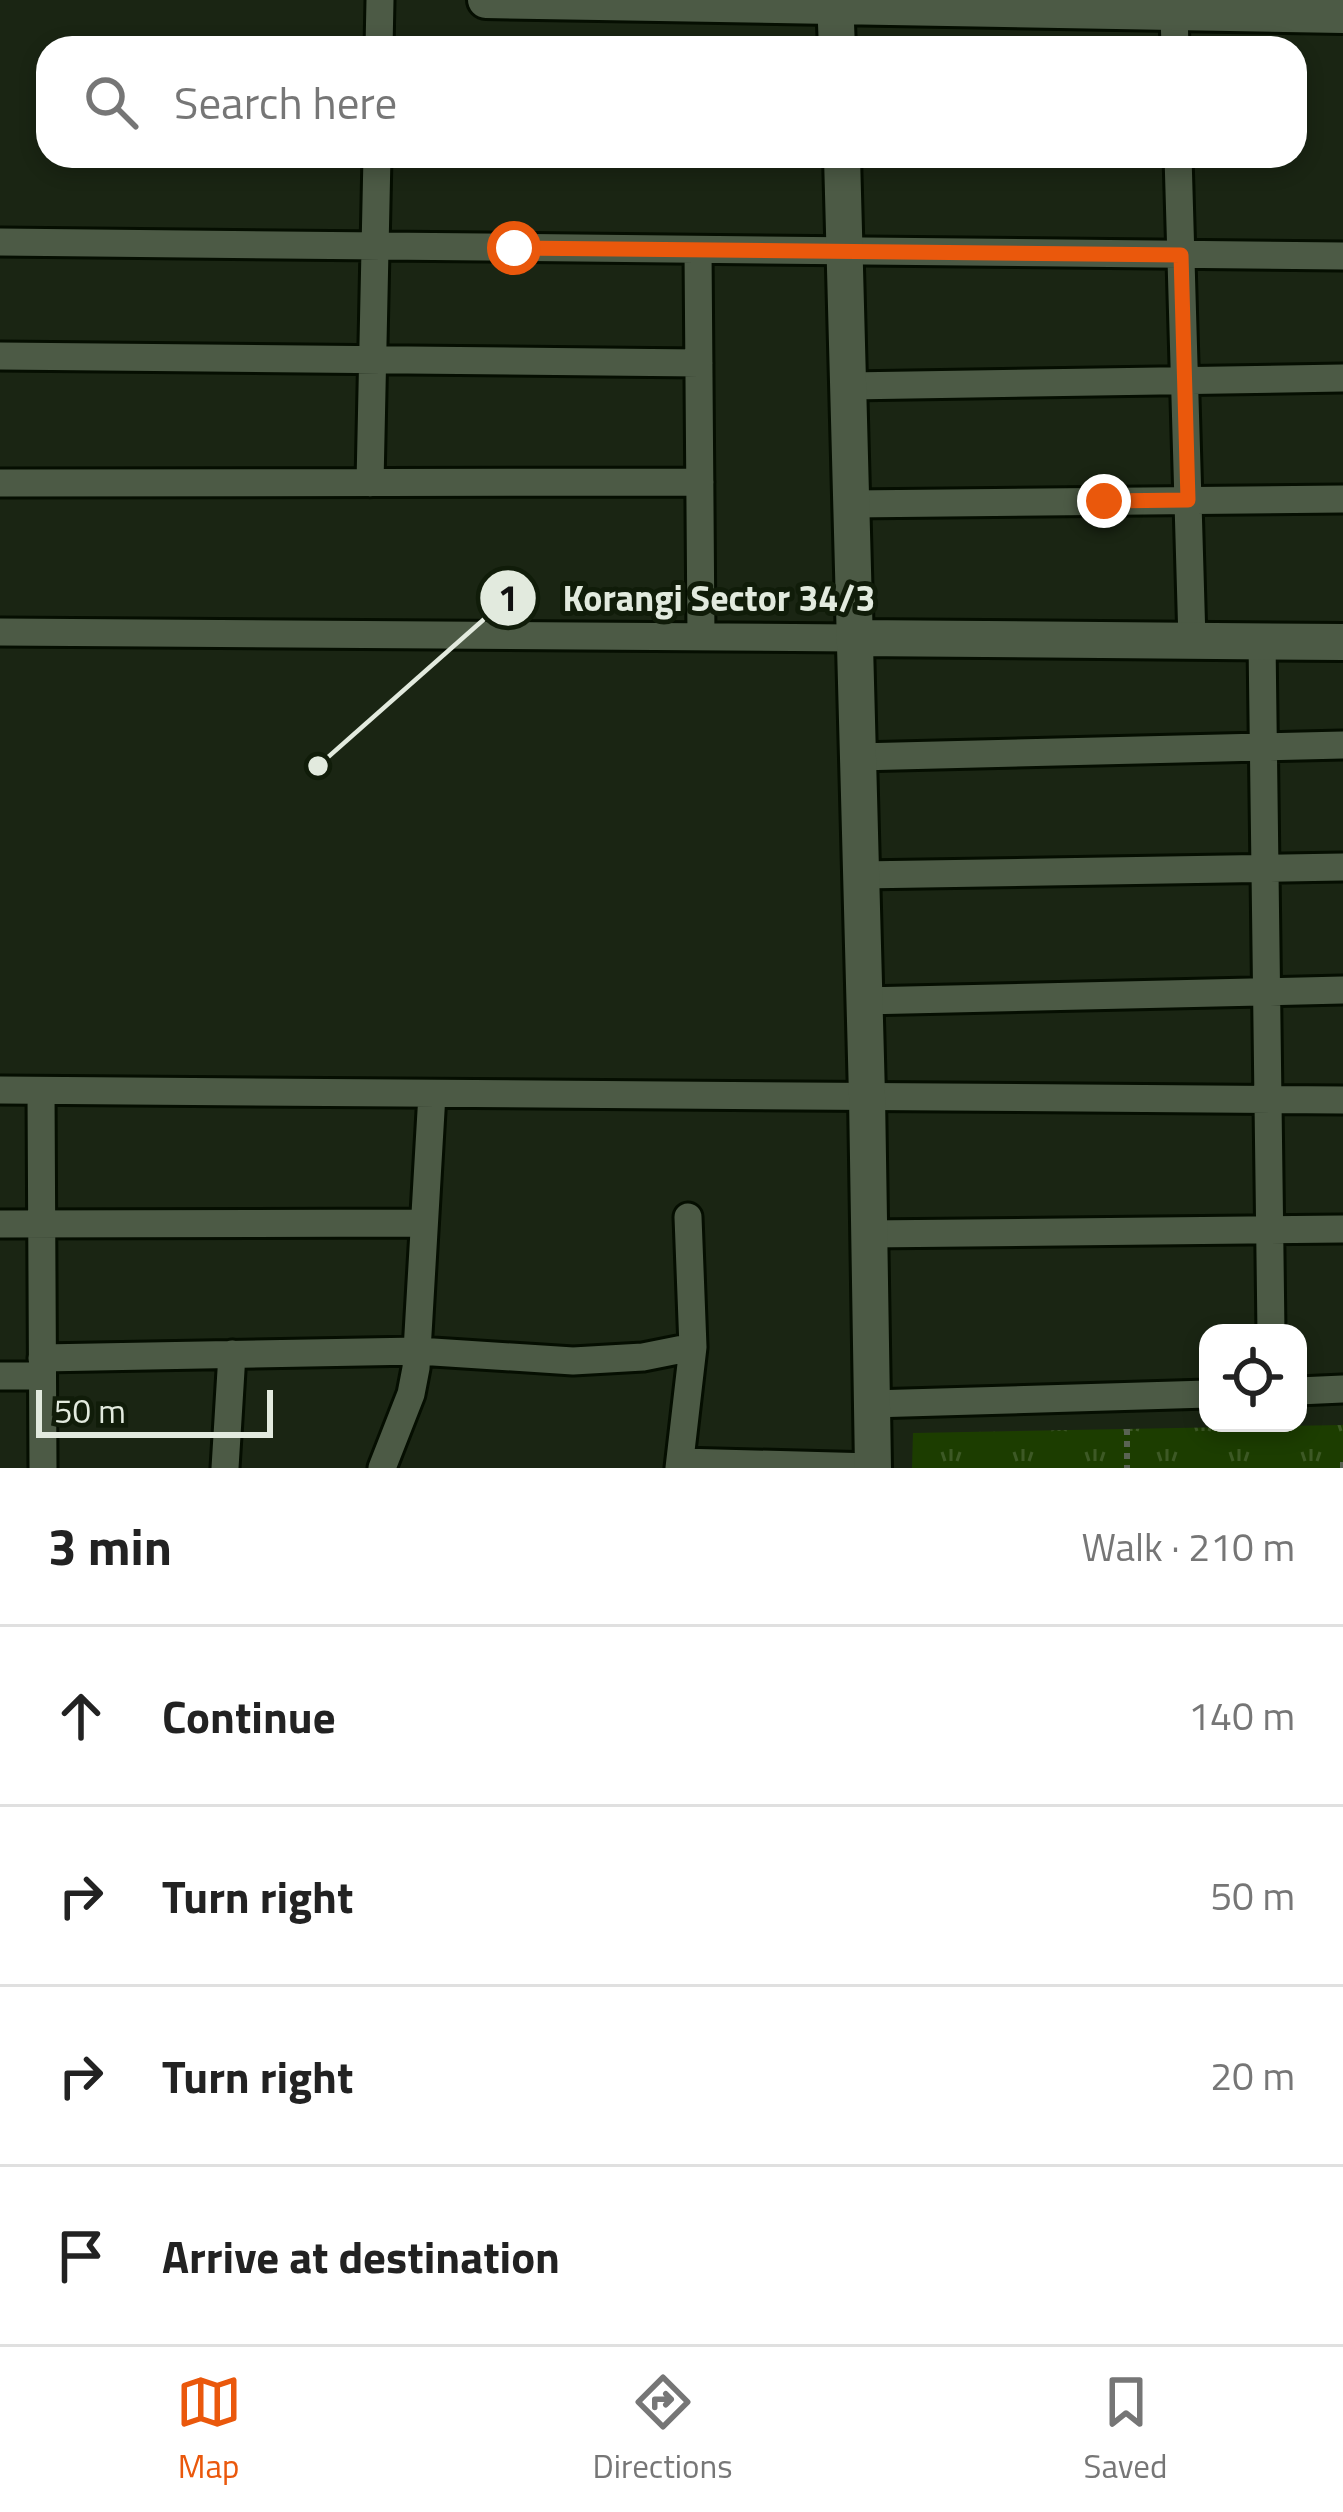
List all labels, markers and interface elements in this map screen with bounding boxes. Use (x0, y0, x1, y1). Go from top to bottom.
search box (36, 36, 1307, 168)
text: Search here (174, 68, 397, 136)
icon: search (78, 69, 144, 135)
route start (487, 221, 541, 275)
route end (1077, 474, 1131, 528)
callout: Korangi Sector 34/3 (478, 562, 899, 634)
text: 1 (498, 570, 518, 625)
text: Korangi Sector 34/3 (563, 570, 875, 625)
map controls (1199, 1324, 1307, 1432)
button: locate (1199, 1324, 1307, 1432)
scale bar (36, 1384, 273, 1437)
text: 50 m (54, 1386, 126, 1436)
text: 3 min (48, 1507, 172, 1585)
text: Walk · 210 m (1081, 1517, 1295, 1576)
text: Continue (162, 1682, 336, 1750)
icon: ahead (48, 1683, 114, 1749)
text: 140 m (1188, 1686, 1295, 1745)
text: Turn right (162, 1862, 353, 1930)
icon: right (48, 1863, 114, 1929)
text: 50 m (1210, 1866, 1295, 1925)
text: Turn right (162, 2042, 353, 2110)
icon: right (48, 2043, 114, 2109)
text: 20 m (1210, 2046, 1295, 2105)
text: Arrive at destination (162, 2222, 560, 2290)
icon: arrive (48, 2223, 114, 2289)
tab: Map (176, 2369, 242, 2491)
tab: Directions (593, 2369, 733, 2491)
tab: Saved (1084, 2369, 1167, 2491)

